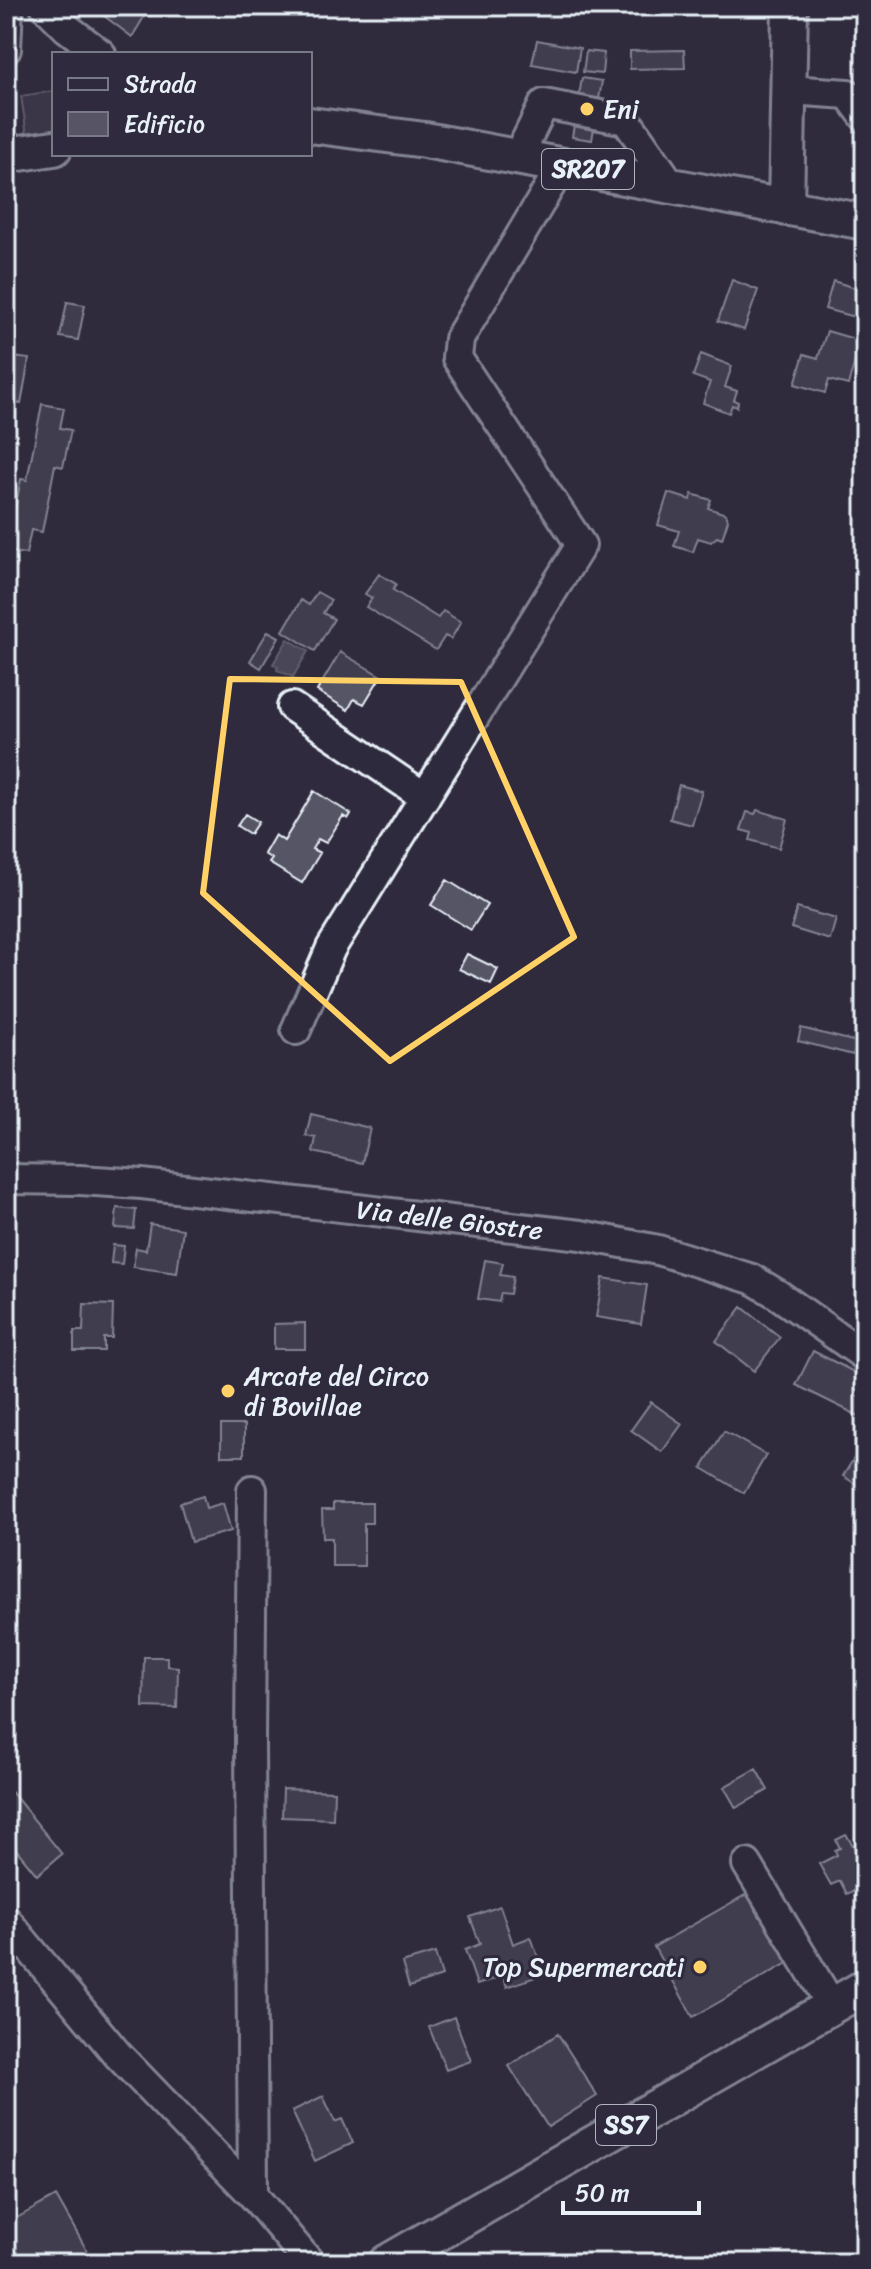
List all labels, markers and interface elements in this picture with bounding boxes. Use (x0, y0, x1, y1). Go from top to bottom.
legend (52, 52, 312, 156)
text: Strada (124, 63, 197, 105)
place label: Eni (603, 86, 639, 132)
marker: Eni (578, 100, 596, 118)
text: Edificio (124, 103, 205, 145)
road number: SR207 (542, 149, 634, 189)
street label: Via delle Giostre (354, 1186, 546, 1253)
place label: Arcate del Circo di Bovillae (243, 1353, 429, 1429)
marker: Arcate del Circo di Bovillae (219, 1382, 237, 1400)
place label: Top Supermercati (482, 1944, 685, 1990)
marker: Top Supermercati (691, 1958, 709, 1976)
road number: SS7 (596, 2105, 656, 2145)
scale bar (563, 2165, 699, 2215)
text: 50 m (575, 2172, 630, 2214)

